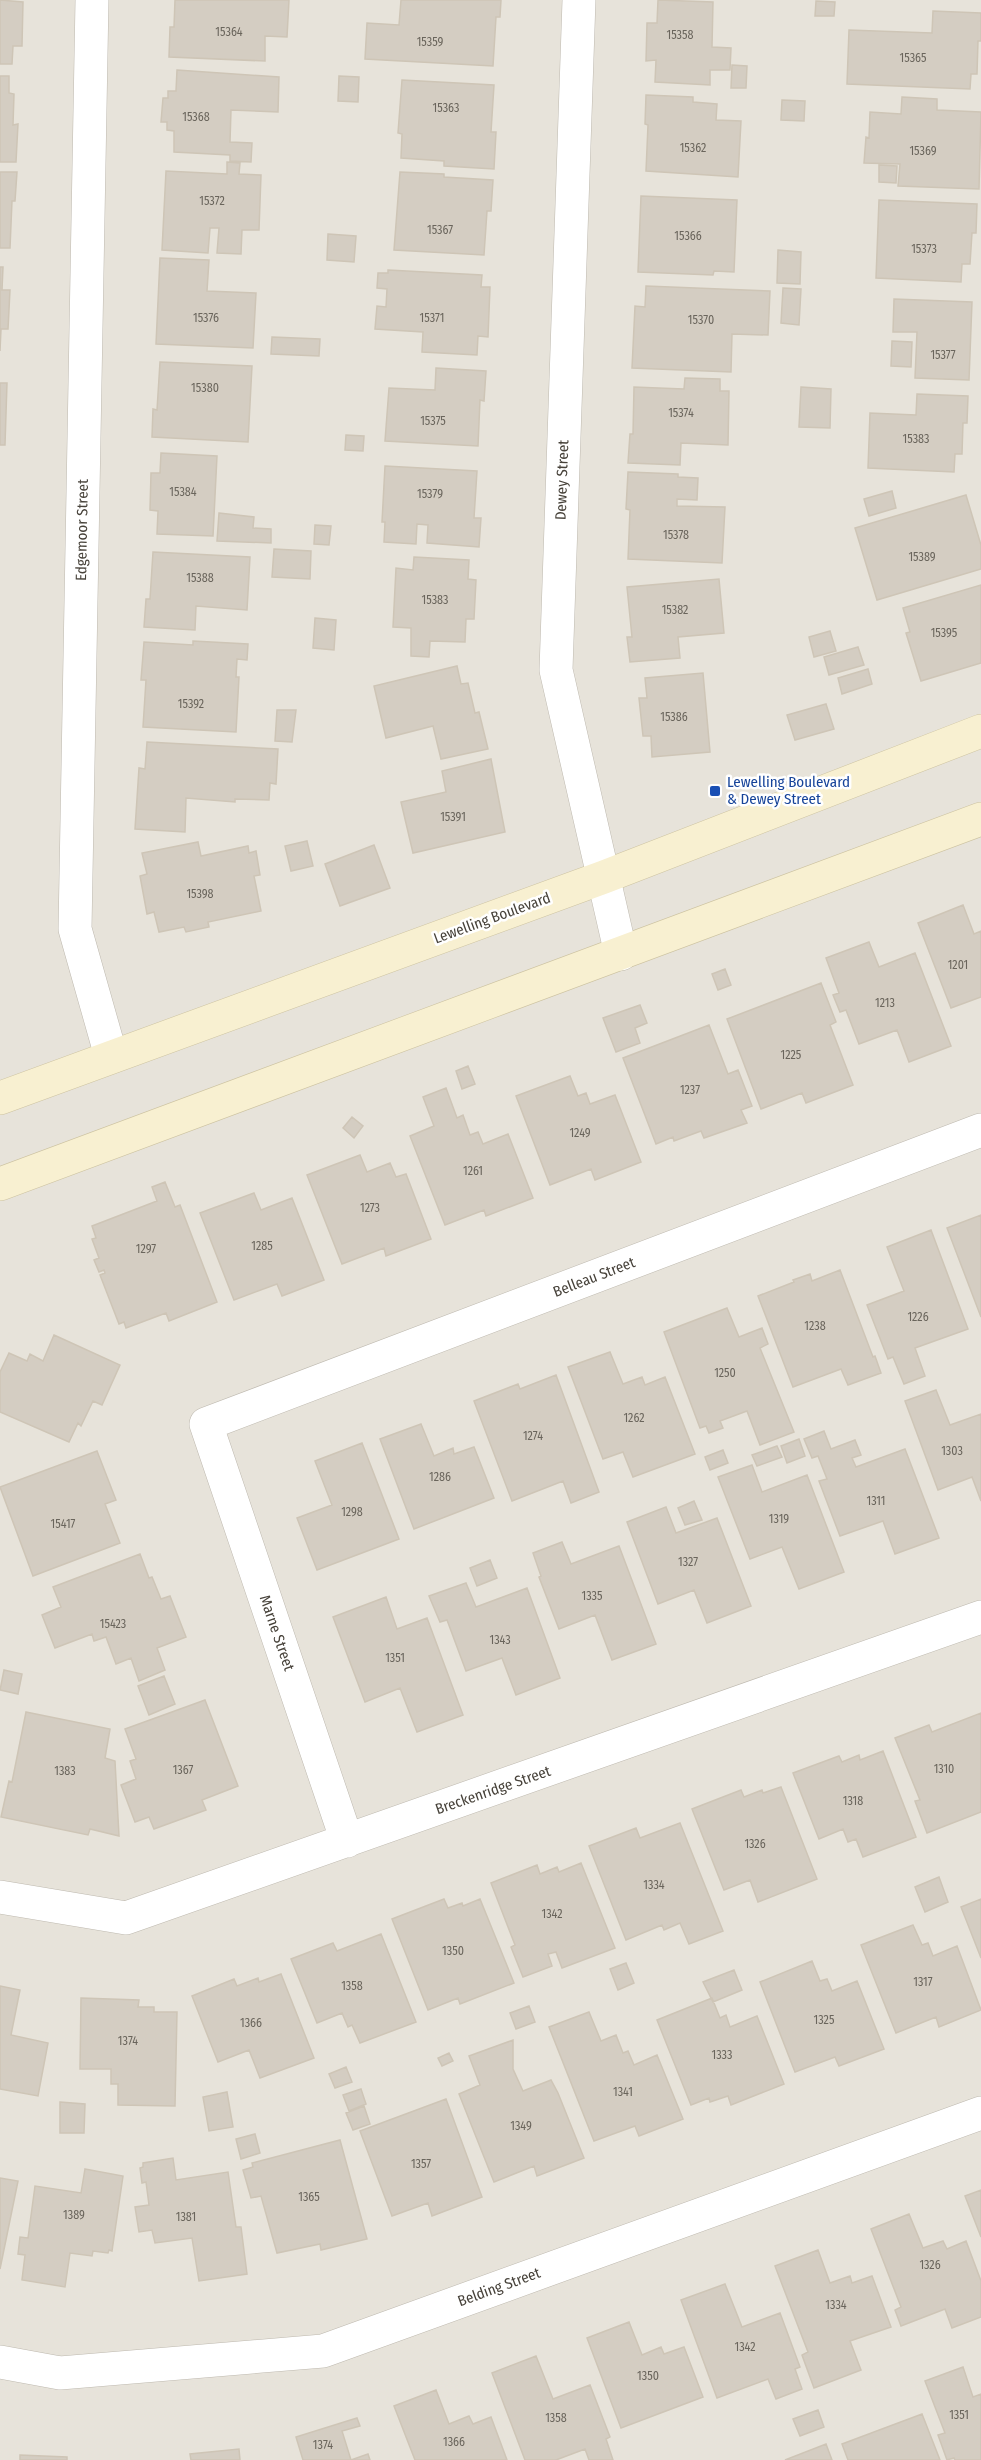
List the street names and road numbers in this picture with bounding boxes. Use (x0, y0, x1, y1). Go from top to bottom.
street label: Dewey Street (552, 439, 572, 520)
street label: Edgemoor Street (72, 479, 92, 581)
street label: Lewelling Boulevard (431, 889, 553, 947)
street label: Belleau Street (550, 1253, 638, 1301)
street label: Marne Street (256, 1593, 298, 1673)
street label: Breckenridge Street (433, 1762, 553, 1818)
street label: Belding Street (455, 2264, 543, 2310)

